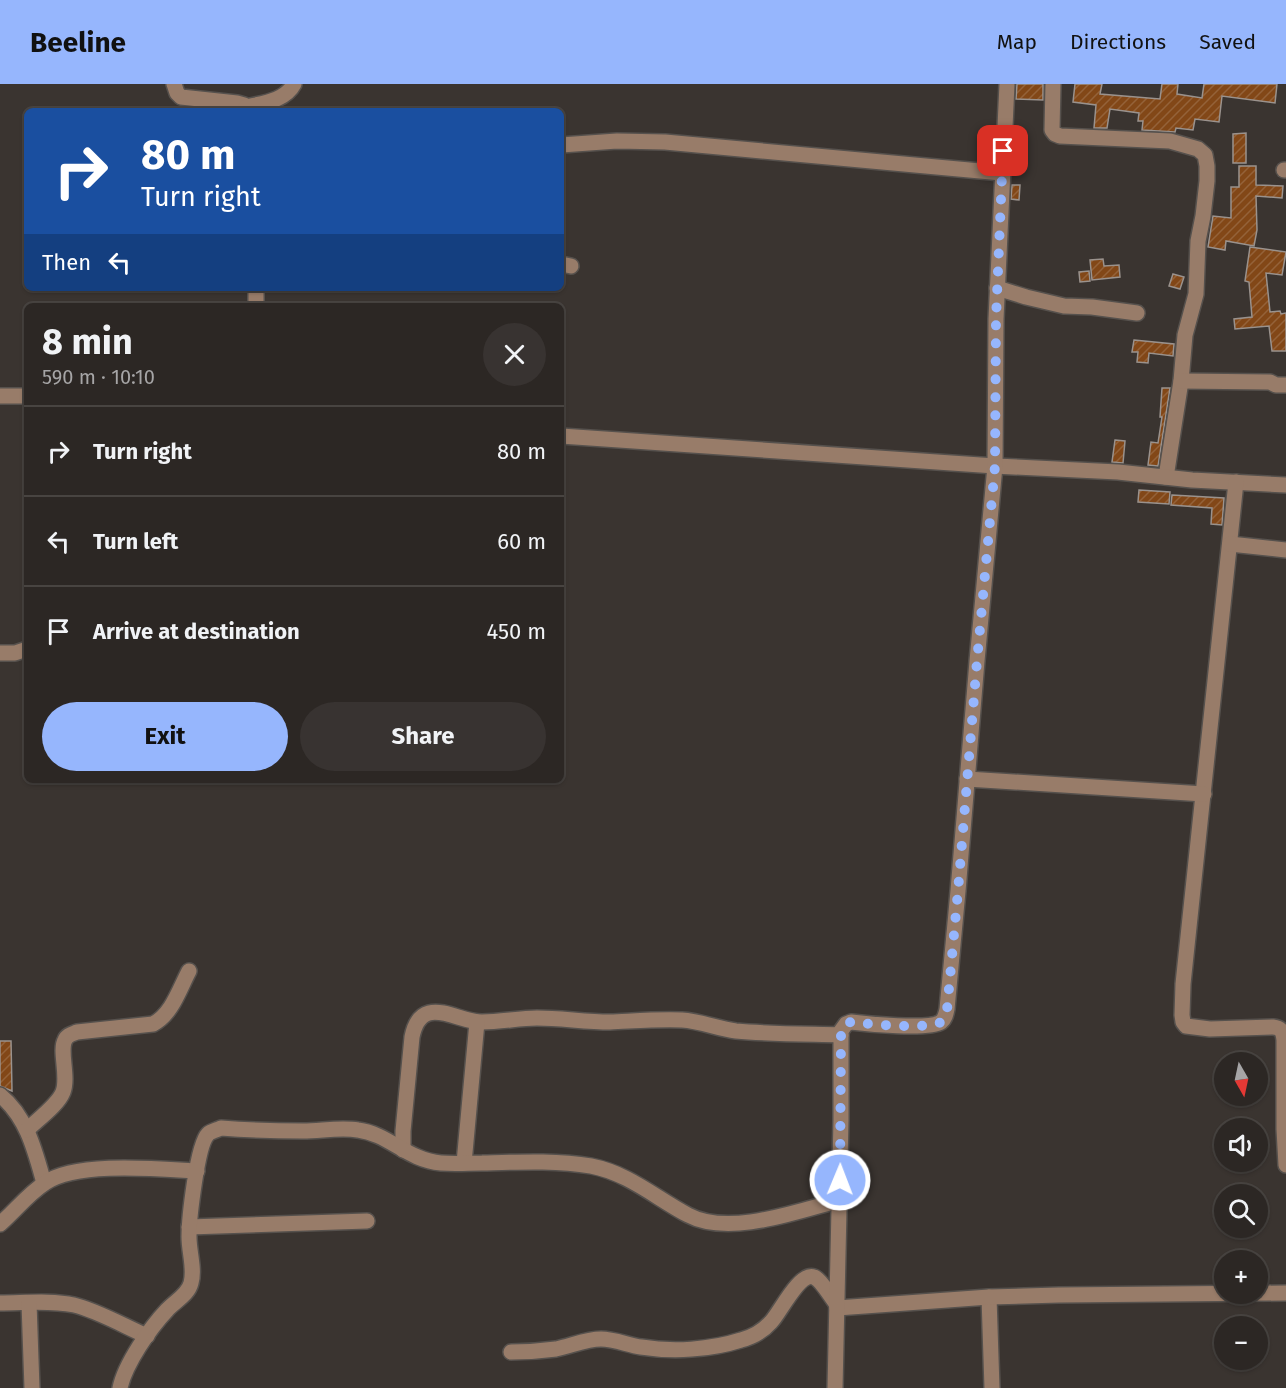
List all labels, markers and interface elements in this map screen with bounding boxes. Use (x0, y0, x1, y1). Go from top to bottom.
text: Beeline (30, 26, 126, 59)
text: Map (997, 29, 1037, 55)
text: Directions (1070, 29, 1166, 55)
text: Saved (1199, 29, 1256, 55)
pin (977, 125, 1028, 176)
text: 80 m (141, 130, 235, 180)
icon: right (42, 132, 120, 210)
icon: arrive (986, 134, 1019, 167)
text: Turn right (141, 181, 261, 213)
icon: left (103, 246, 136, 279)
text: Then (42, 249, 91, 276)
text: 8 min (42, 320, 133, 364)
button: close (483, 323, 546, 386)
text: 590 m · 10:10 (42, 365, 155, 389)
icon: right (42, 435, 75, 468)
text: Turn right (93, 438, 192, 465)
text: 80 m (497, 438, 546, 465)
icon: left (42, 525, 75, 558)
text: Turn left (93, 528, 178, 555)
text: 60 m (497, 528, 546, 555)
icon: arrive (42, 615, 75, 648)
text: Arrive at destination (93, 618, 300, 645)
text: 450 m (487, 618, 546, 645)
button: Exit (42, 702, 288, 771)
button: Share (300, 702, 546, 771)
north arrow (1214, 1052, 1268, 1106)
map controls (1214, 1052, 1268, 1370)
button: sound (1214, 1118, 1268, 1172)
position arrow (808, 1148, 872, 1212)
button: search (1214, 1184, 1268, 1238)
button: + (1214, 1250, 1268, 1304)
button: − (1214, 1316, 1268, 1370)

